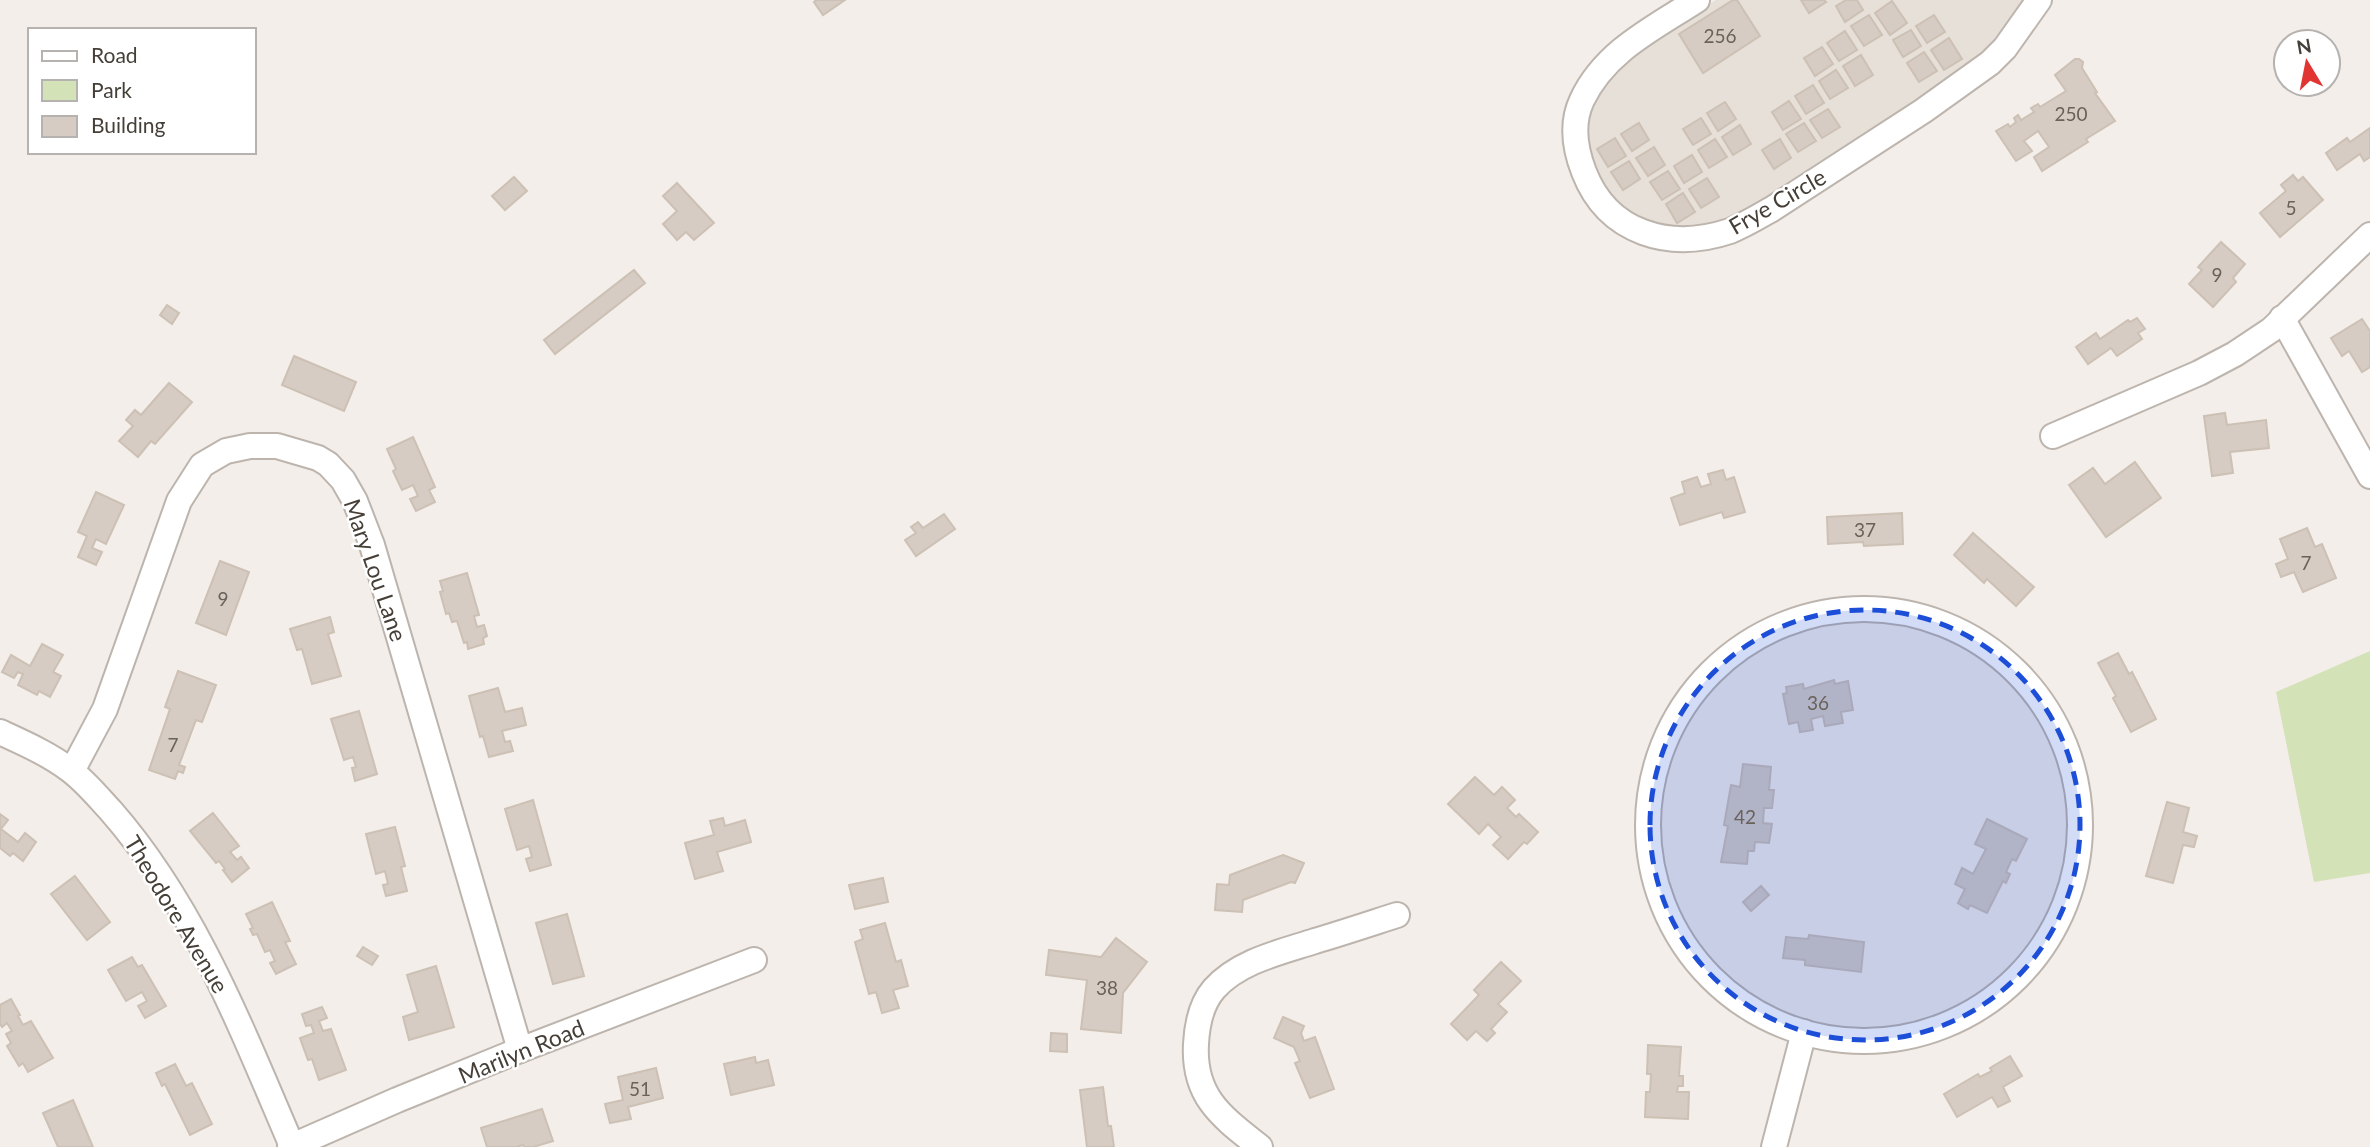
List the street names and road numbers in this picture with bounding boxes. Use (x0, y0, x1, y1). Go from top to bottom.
street label: Frye Circle (1724, 162, 1830, 240)
street label: Mary Lou Lane (339, 495, 413, 645)
street label: Theodore Avenue (119, 830, 235, 998)
street label: Marilyn Road (454, 1013, 588, 1089)

